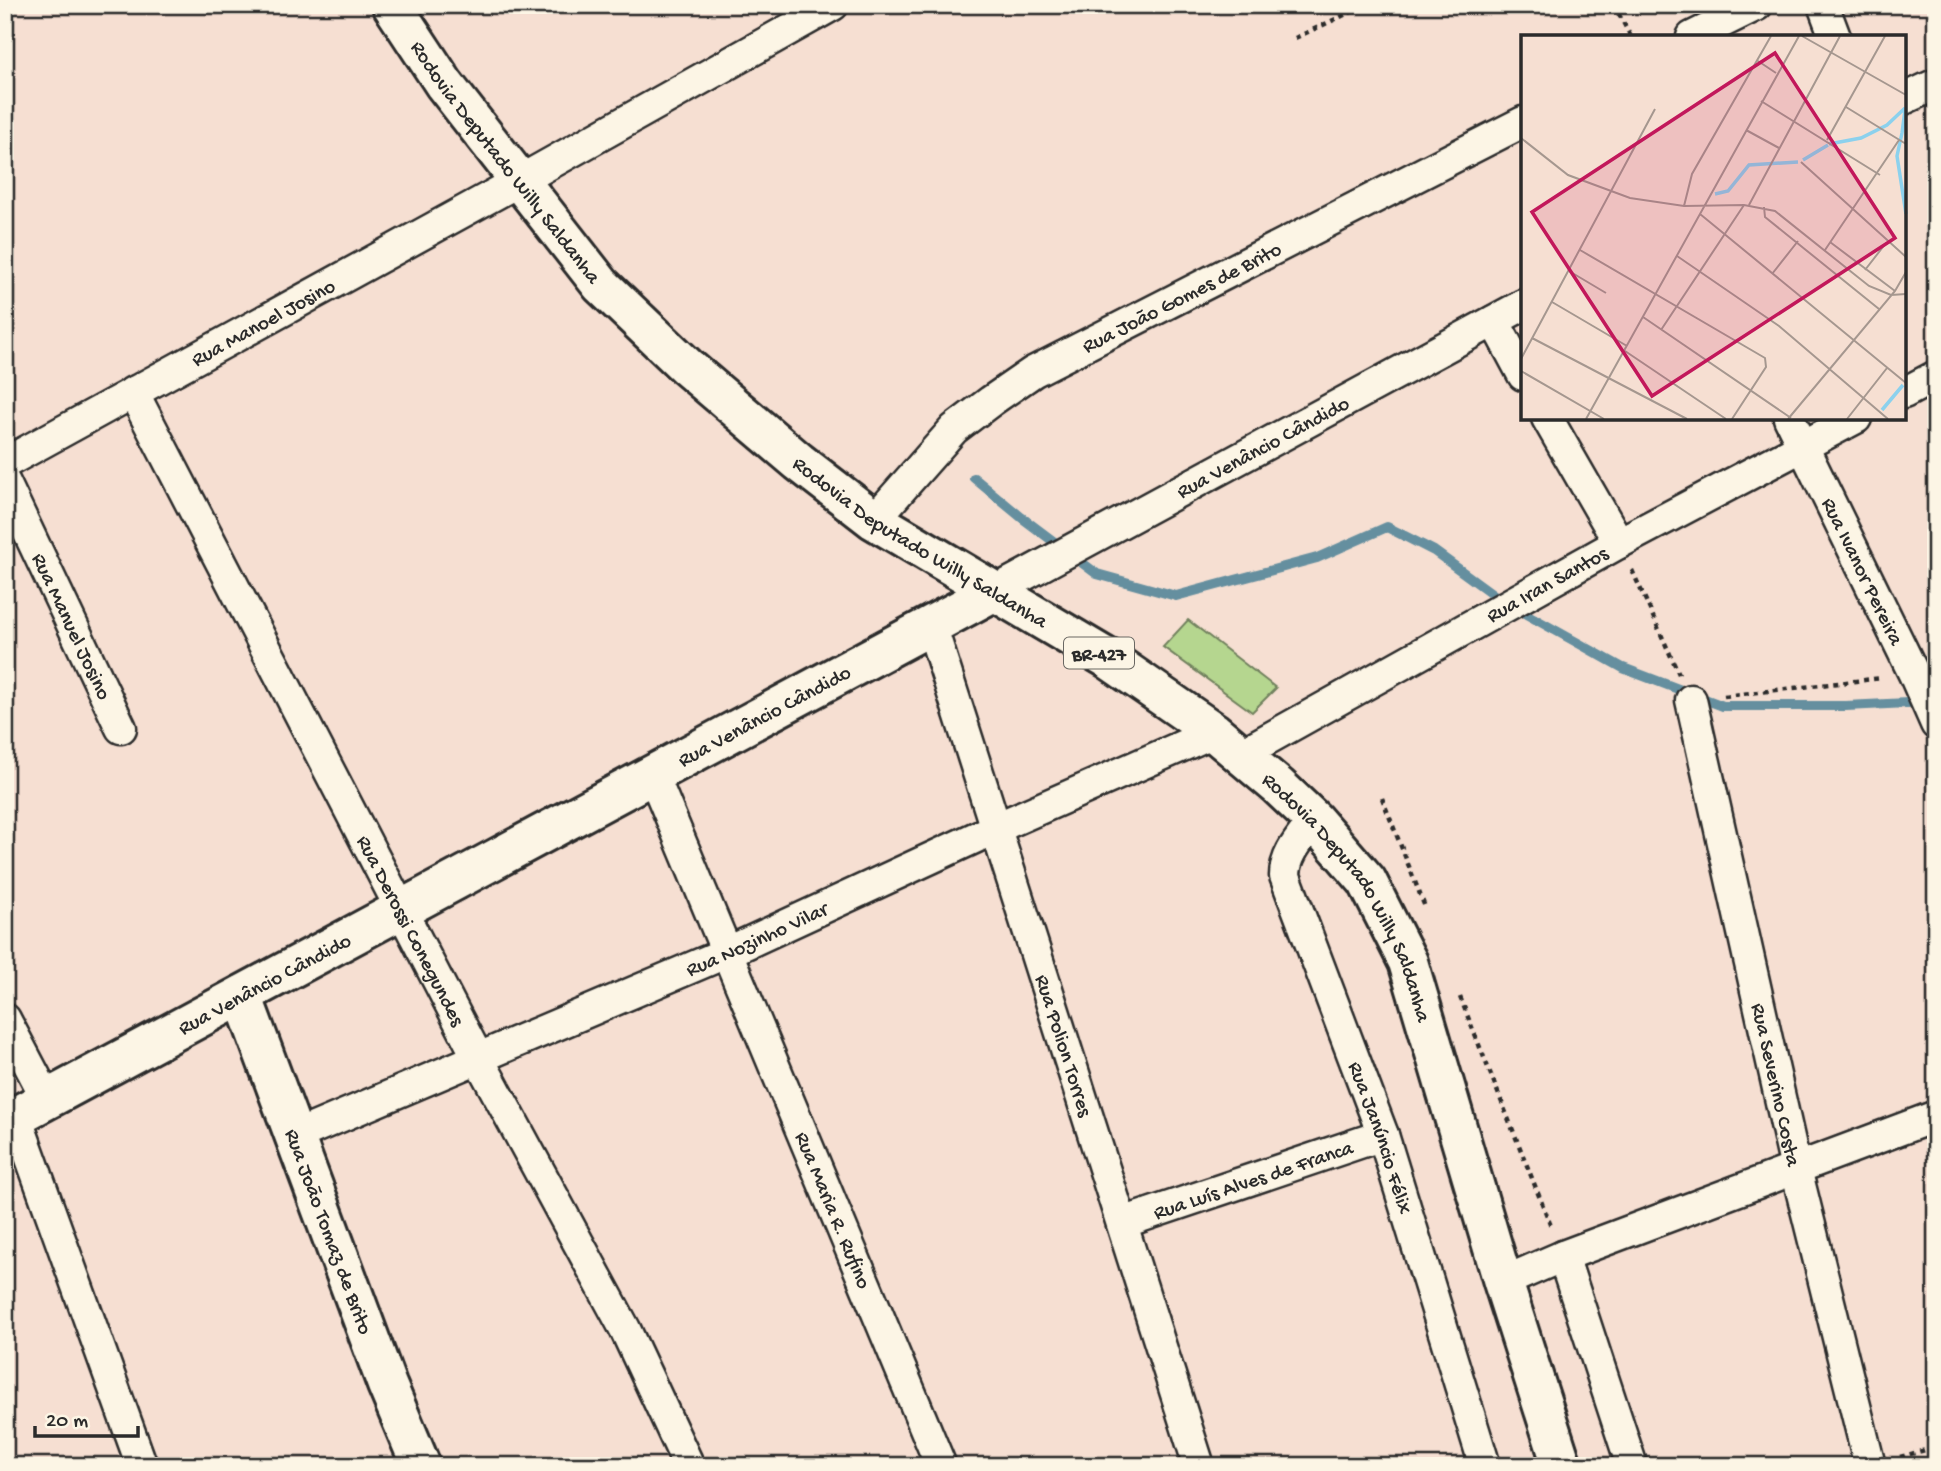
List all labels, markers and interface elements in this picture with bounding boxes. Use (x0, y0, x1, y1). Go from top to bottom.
inset map (1521, 35, 1906, 420)
street label: Rodovia Deputado Willy Saldanha (403, 37, 605, 291)
street label: Rua João Gomes de Brito (1079, 238, 1287, 361)
street label: Rua Manoel Josino (188, 275, 341, 374)
street label: Rua Venâncio Cândido (1173, 392, 1355, 506)
street label: Rodovia Deputado Willy Saldanha (786, 453, 1052, 637)
street label: Rua Ivanor Pereira (1814, 494, 1908, 651)
street label: Rua Iran Santos (1483, 542, 1615, 630)
street label: Rua Manuel Josino (24, 550, 115, 705)
road number: BR-427 (1064, 638, 1134, 668)
street label: Rua Venâncio Cândido (675, 662, 856, 775)
street label: Rodovia Deputado Willy Saldanha (1255, 769, 1435, 1027)
street label: Rua Derossi Conegundes (349, 832, 469, 1032)
street label: Rua Nozinho Vilar (683, 898, 834, 984)
street label: Rua Venâncio Cândido (175, 930, 357, 1043)
street label: Rua Polion Torres (1027, 972, 1096, 1122)
street label: Rua Severino Costa (1743, 1001, 1804, 1170)
street label: Rua Janúncio Félix (1340, 1059, 1416, 1218)
street label: Rua João Tomaz de Brito (277, 1126, 376, 1339)
street label: Rua Maria R. Rufino (787, 1129, 875, 1293)
street label: Rua Luís Alves de Franca (1151, 1137, 1358, 1227)
scale bar (35, 1394, 138, 1438)
text: 20 m (46, 1410, 88, 1435)

